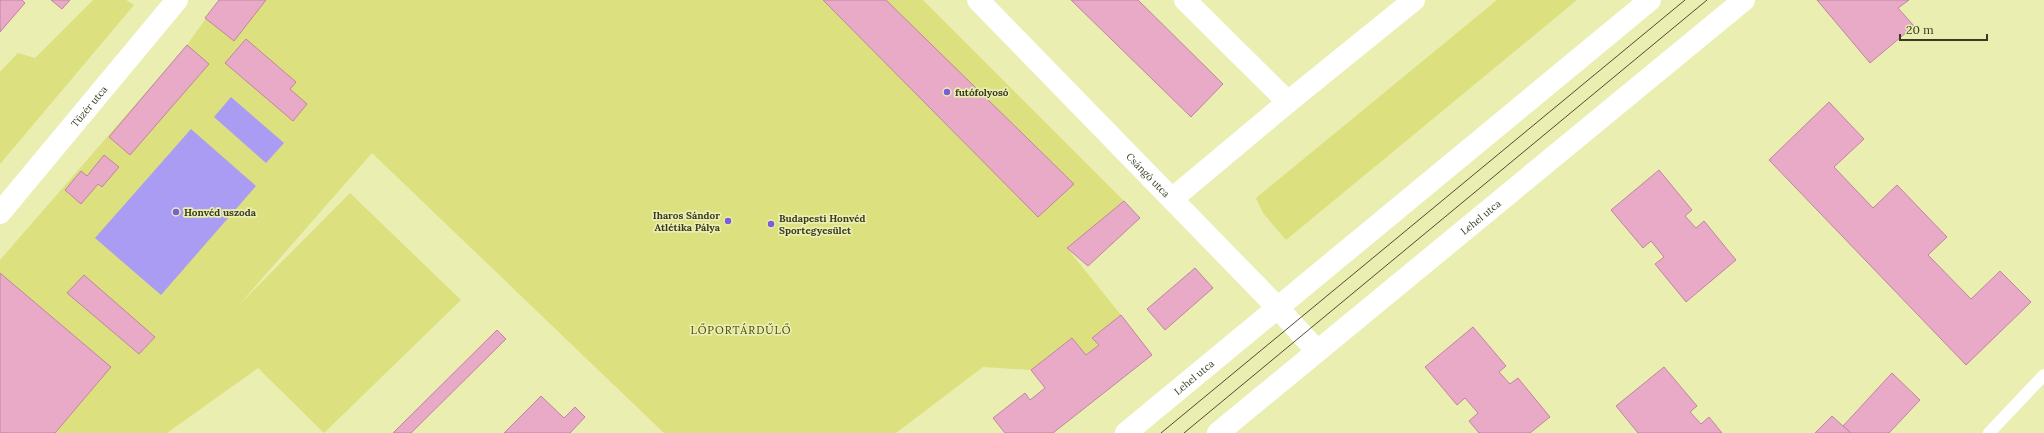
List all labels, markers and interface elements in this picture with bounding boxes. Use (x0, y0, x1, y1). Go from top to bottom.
scale bar (1900, 16, 1987, 42)
text: 20 m (1906, 22, 1934, 37)
street label: Tüzér utca (68, 83, 110, 130)
place label: futófolyosó (955, 86, 1009, 99)
marker: futófolyosó (942, 87, 952, 97)
street label: Csángó utca (1123, 150, 1173, 200)
street label: Lehel utca (1458, 197, 1504, 238)
place label: Honvéd uszoda (184, 206, 257, 219)
marker: Honvéd uszoda (171, 207, 181, 217)
place label: Iharos Sándor Atlétika Pálya (653, 209, 721, 234)
place label: Budapesti Honvéd Sportegyesület (779, 212, 866, 237)
marker: Iharos Sándor Atlétika Pálya (723, 216, 733, 226)
marker: Budapesti Honvéd Sportegyesület (766, 219, 776, 229)
district label: LŐPORTÁRDŰLŐ (691, 323, 791, 337)
street label: Lehel utca (1171, 357, 1217, 398)

